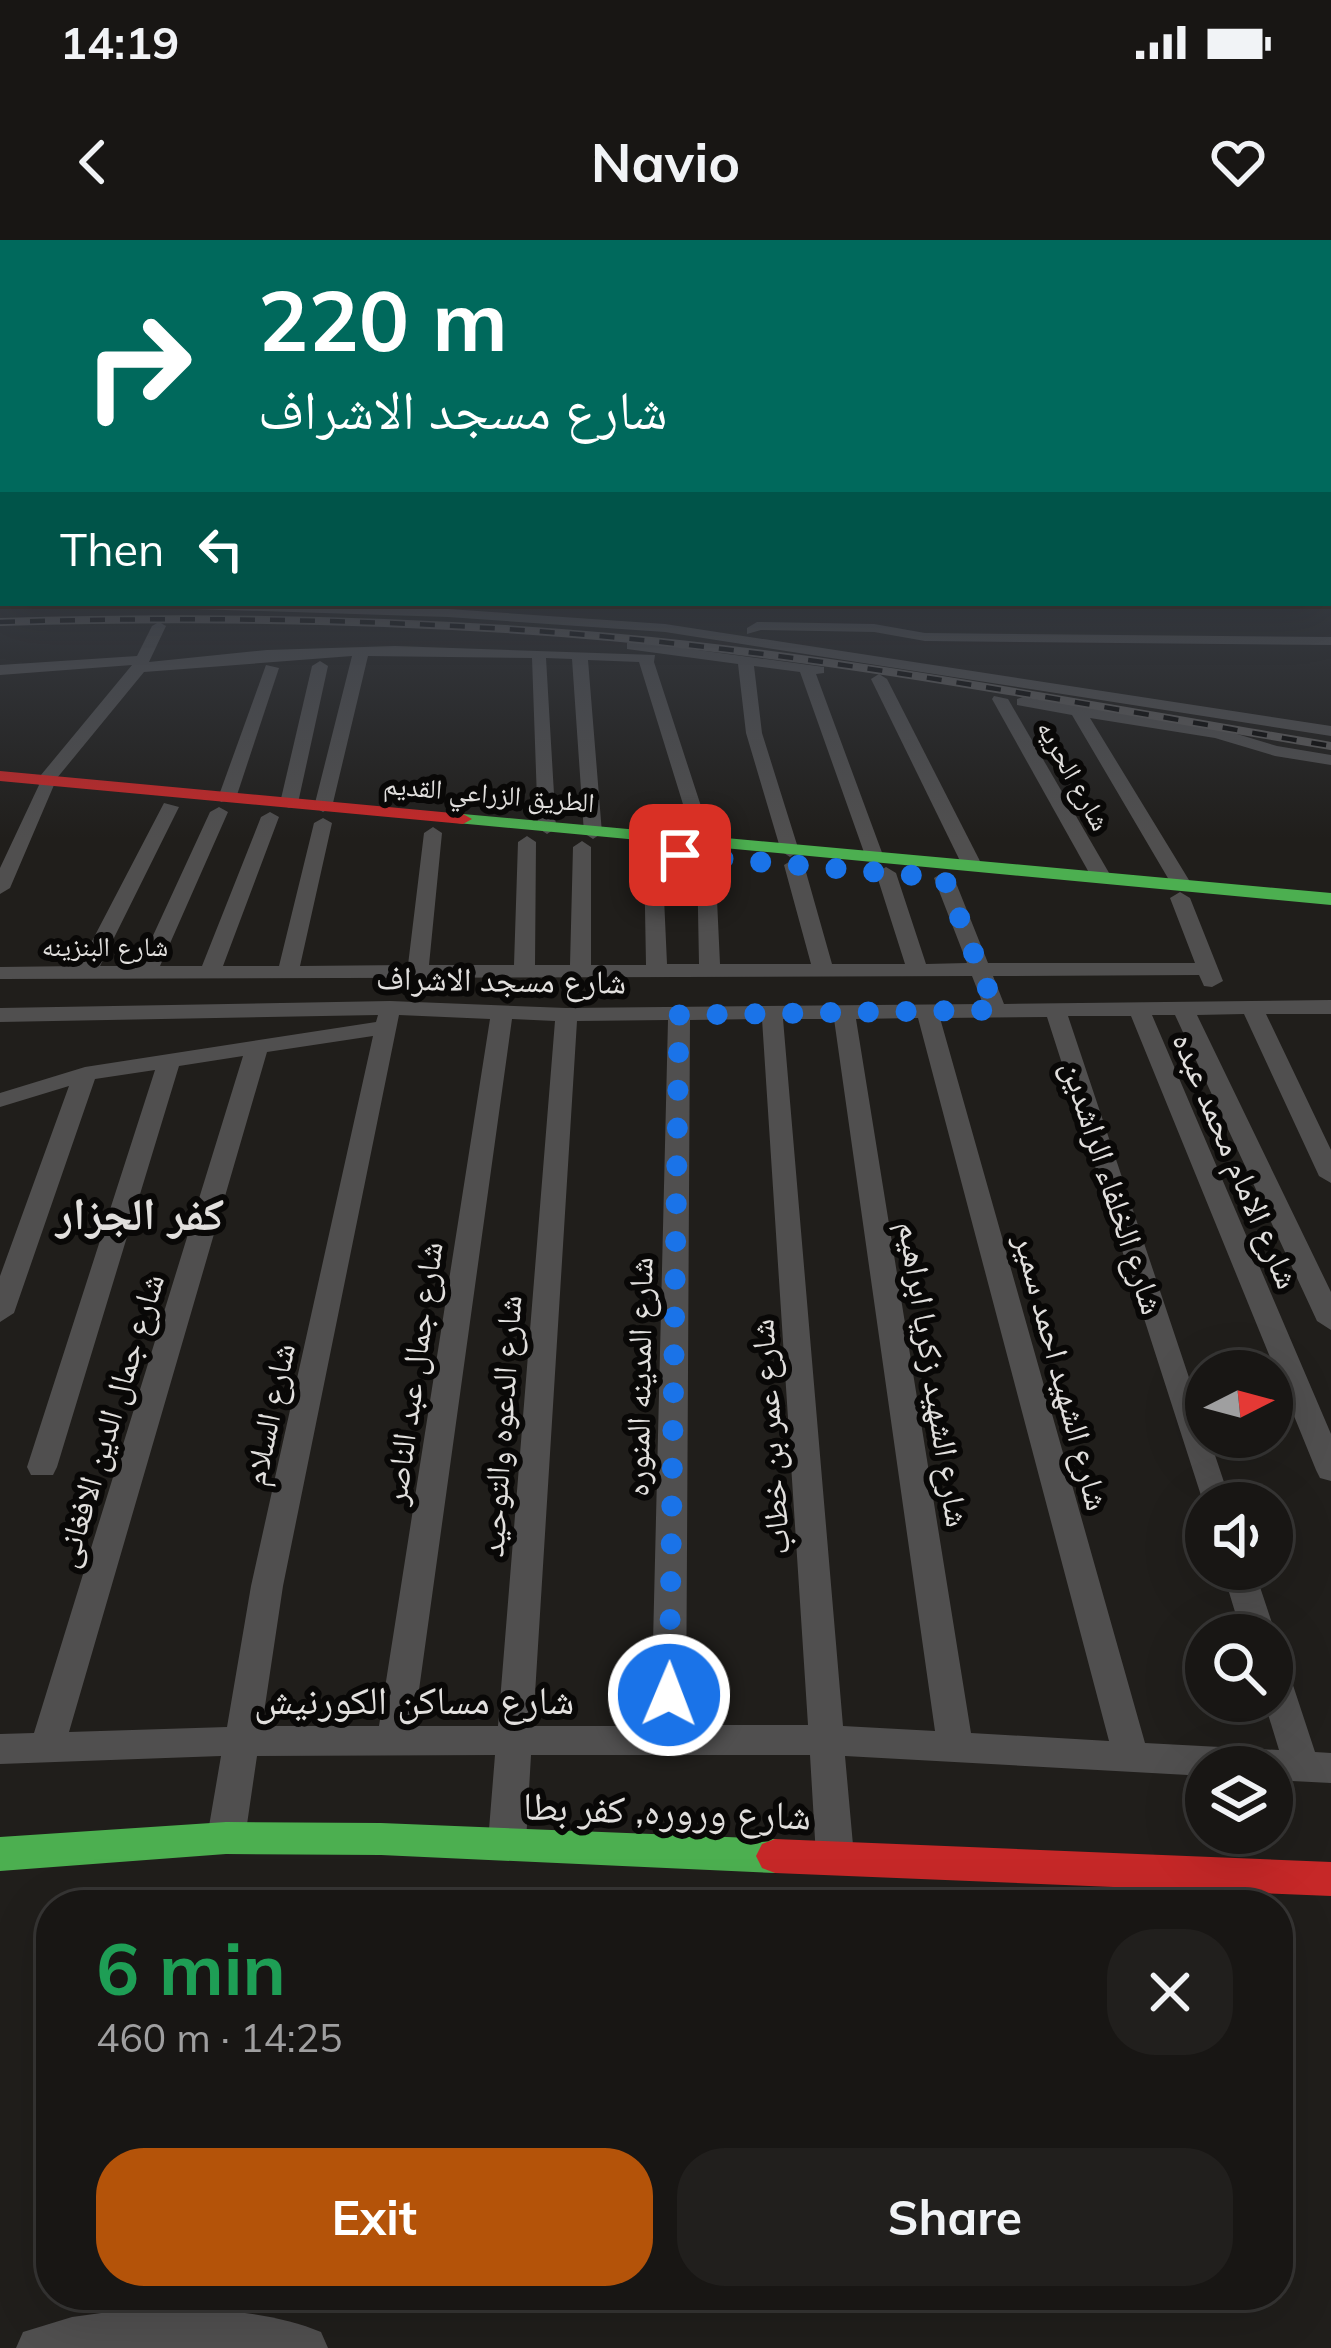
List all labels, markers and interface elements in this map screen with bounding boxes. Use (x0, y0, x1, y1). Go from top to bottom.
text: 14:19 (60, 14, 179, 70)
text: Navio (591, 128, 740, 196)
icon: back (60, 129, 126, 195)
icon: heart (1205, 129, 1271, 195)
text: 220 m (258, 267, 508, 372)
icon: right (60, 288, 216, 444)
text: شارع مسجد الاشراف (258, 375, 668, 443)
icon: left (188, 516, 254, 582)
text: Then (60, 521, 164, 577)
street label: شارع الحريه (1029, 714, 1118, 837)
street label: الطريق الزراعي القديم (382, 767, 596, 824)
pin (629, 804, 731, 906)
icon: arrive (647, 822, 713, 888)
street label: شارع البنزينه (42, 929, 168, 964)
street label: شارع مسجد الاشراف (375, 956, 627, 1003)
street label: شارع الامام محمد عبده (1163, 1026, 1310, 1295)
street label: شارع الخلفاء الراشدين (1053, 1055, 1174, 1319)
district label: كفر الجزار (54, 1185, 224, 1241)
street label: شارع الشهيد زكريا ابراهيم (888, 1218, 979, 1530)
street label: شارع الشهيد احمد سمير (1005, 1229, 1120, 1515)
street label: شارع جمال عبد الناصر (373, 1239, 452, 1508)
street label: شارع المدينه المنوره (615, 1257, 662, 1497)
street label: شارع جمال الدين الافغانى (44, 1268, 173, 1572)
street label: شارع الدعوه والتوحيد (470, 1294, 531, 1558)
street label: شارع عمر بن خطاب (740, 1318, 799, 1556)
street label: شارع السلام (233, 1339, 305, 1489)
north arrow (1185, 1350, 1293, 1458)
map controls (1185, 1350, 1293, 1854)
button: sound (1185, 1482, 1293, 1590)
button: search (1185, 1614, 1293, 1722)
position arrow (606, 1632, 732, 1758)
street label: شارع مساكن الكورنيش (254, 1675, 574, 1725)
button: layers (1185, 1746, 1293, 1854)
street label: شارع وروره, كفر بطا (522, 1780, 812, 1841)
text: 6 min (96, 1923, 286, 2013)
button: close (1107, 1929, 1233, 2055)
text: 460 m · 14:25 (96, 2013, 342, 2062)
button: Exit (96, 2148, 653, 2286)
button: Share (677, 2148, 1233, 2286)

